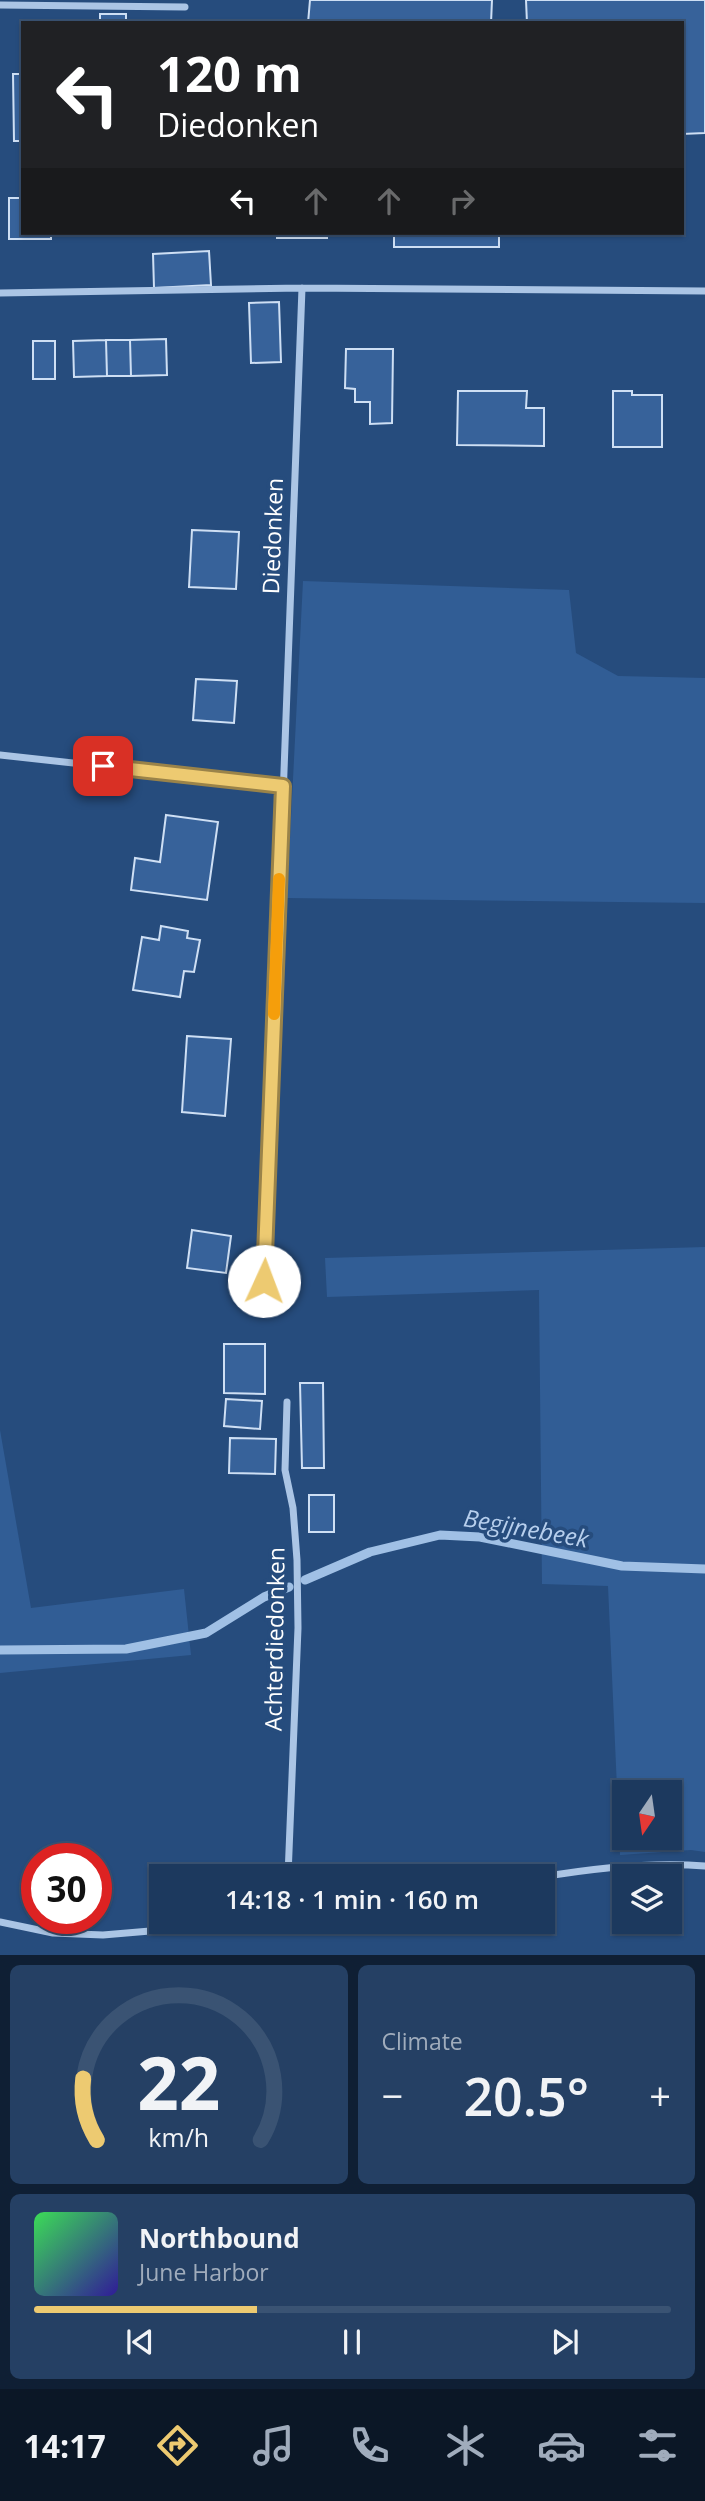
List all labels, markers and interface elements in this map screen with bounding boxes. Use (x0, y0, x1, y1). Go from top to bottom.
text: 120 m (157, 40, 302, 106)
icon: left (42, 49, 133, 140)
text: Diedonken (157, 103, 319, 146)
icon: left (224, 182, 262, 220)
icon: ahead (297, 182, 335, 220)
icon: ahead (370, 182, 408, 220)
icon: right (443, 182, 481, 220)
street label: Diedonken (254, 477, 290, 595)
pin (73, 736, 133, 796)
icon: arrive (84, 747, 122, 785)
position arrow (227, 1244, 301, 1318)
water label: Begijnebeek (461, 1500, 593, 1555)
street label: Achterdiedonken (256, 1547, 292, 1731)
north arrow (612, 1780, 682, 1850)
map controls (612, 1780, 682, 1934)
speed limit sign: 30 (21, 1843, 112, 1934)
button: layers (612, 1864, 682, 1934)
text: 14:18 · 1 min · 160 m (225, 1881, 479, 1917)
text: Climate (382, 2025, 463, 2057)
text: 22 (137, 2033, 220, 2132)
text: 20.5° (463, 2060, 589, 2131)
text: − (382, 2069, 403, 2121)
text: + (649, 2069, 671, 2121)
text: km/h (148, 2120, 209, 2154)
text: Northbound (139, 2220, 300, 2256)
text: June Harbor (139, 2256, 269, 2288)
icon: previous (121, 2323, 159, 2361)
icon: pause (333, 2323, 371, 2361)
icon: next (546, 2323, 584, 2361)
icon: directions (153, 2421, 202, 2470)
icon: music (249, 2421, 298, 2470)
icon: phone (345, 2421, 394, 2470)
icon: climate (441, 2421, 490, 2470)
icon: car (537, 2421, 586, 2470)
icon: filters (633, 2421, 682, 2470)
text: 14:17 (23, 2424, 106, 2467)

